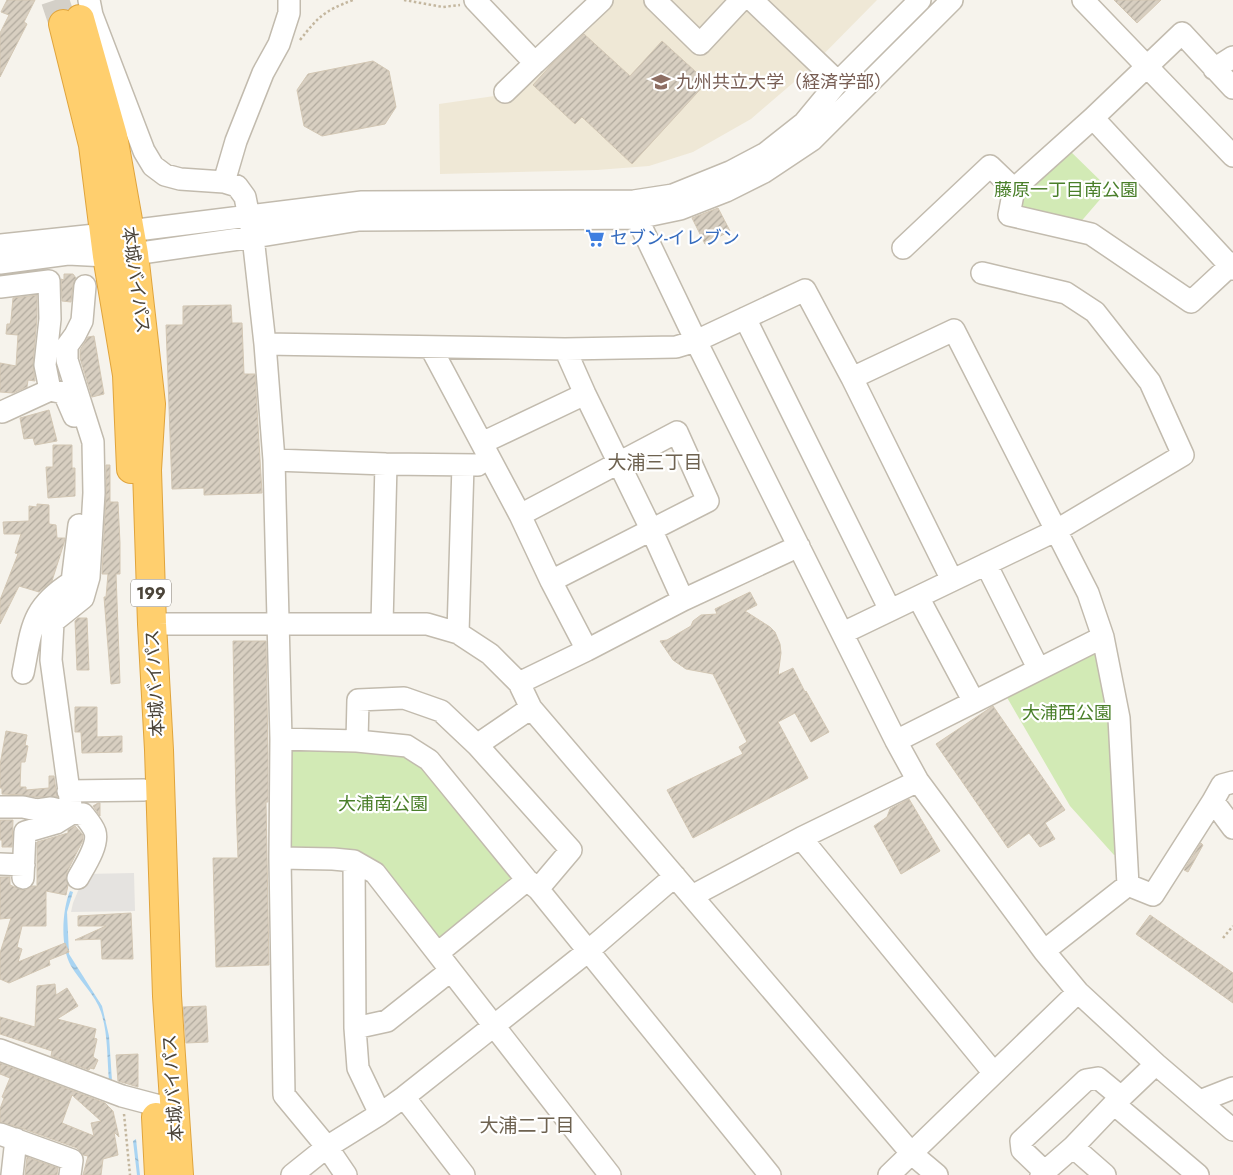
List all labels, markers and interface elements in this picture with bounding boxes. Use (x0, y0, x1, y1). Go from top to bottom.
place label: 九州共立大学（経済学部） (676, 69, 892, 95)
school or university icon: 九州共立大学（経済学部） (650, 71, 672, 93)
park label: 藤原一丁目南公園 (994, 177, 1138, 203)
street label: 本城バイパス (116, 225, 156, 335)
place label: セブン-イレブン (610, 225, 740, 251)
supermarket icon: セブン-イレブン (584, 227, 606, 249)
district label: 大浦三丁目 (607, 449, 703, 476)
road number: 199 (131, 580, 171, 606)
street label: 本城バイパス (139, 629, 171, 737)
park label: 大浦西公園 (1022, 700, 1112, 726)
park label: 大浦南公園 (338, 791, 428, 817)
street label: 本城バイパス (156, 1033, 190, 1143)
district label: 大浦二丁目 (479, 1112, 575, 1139)

